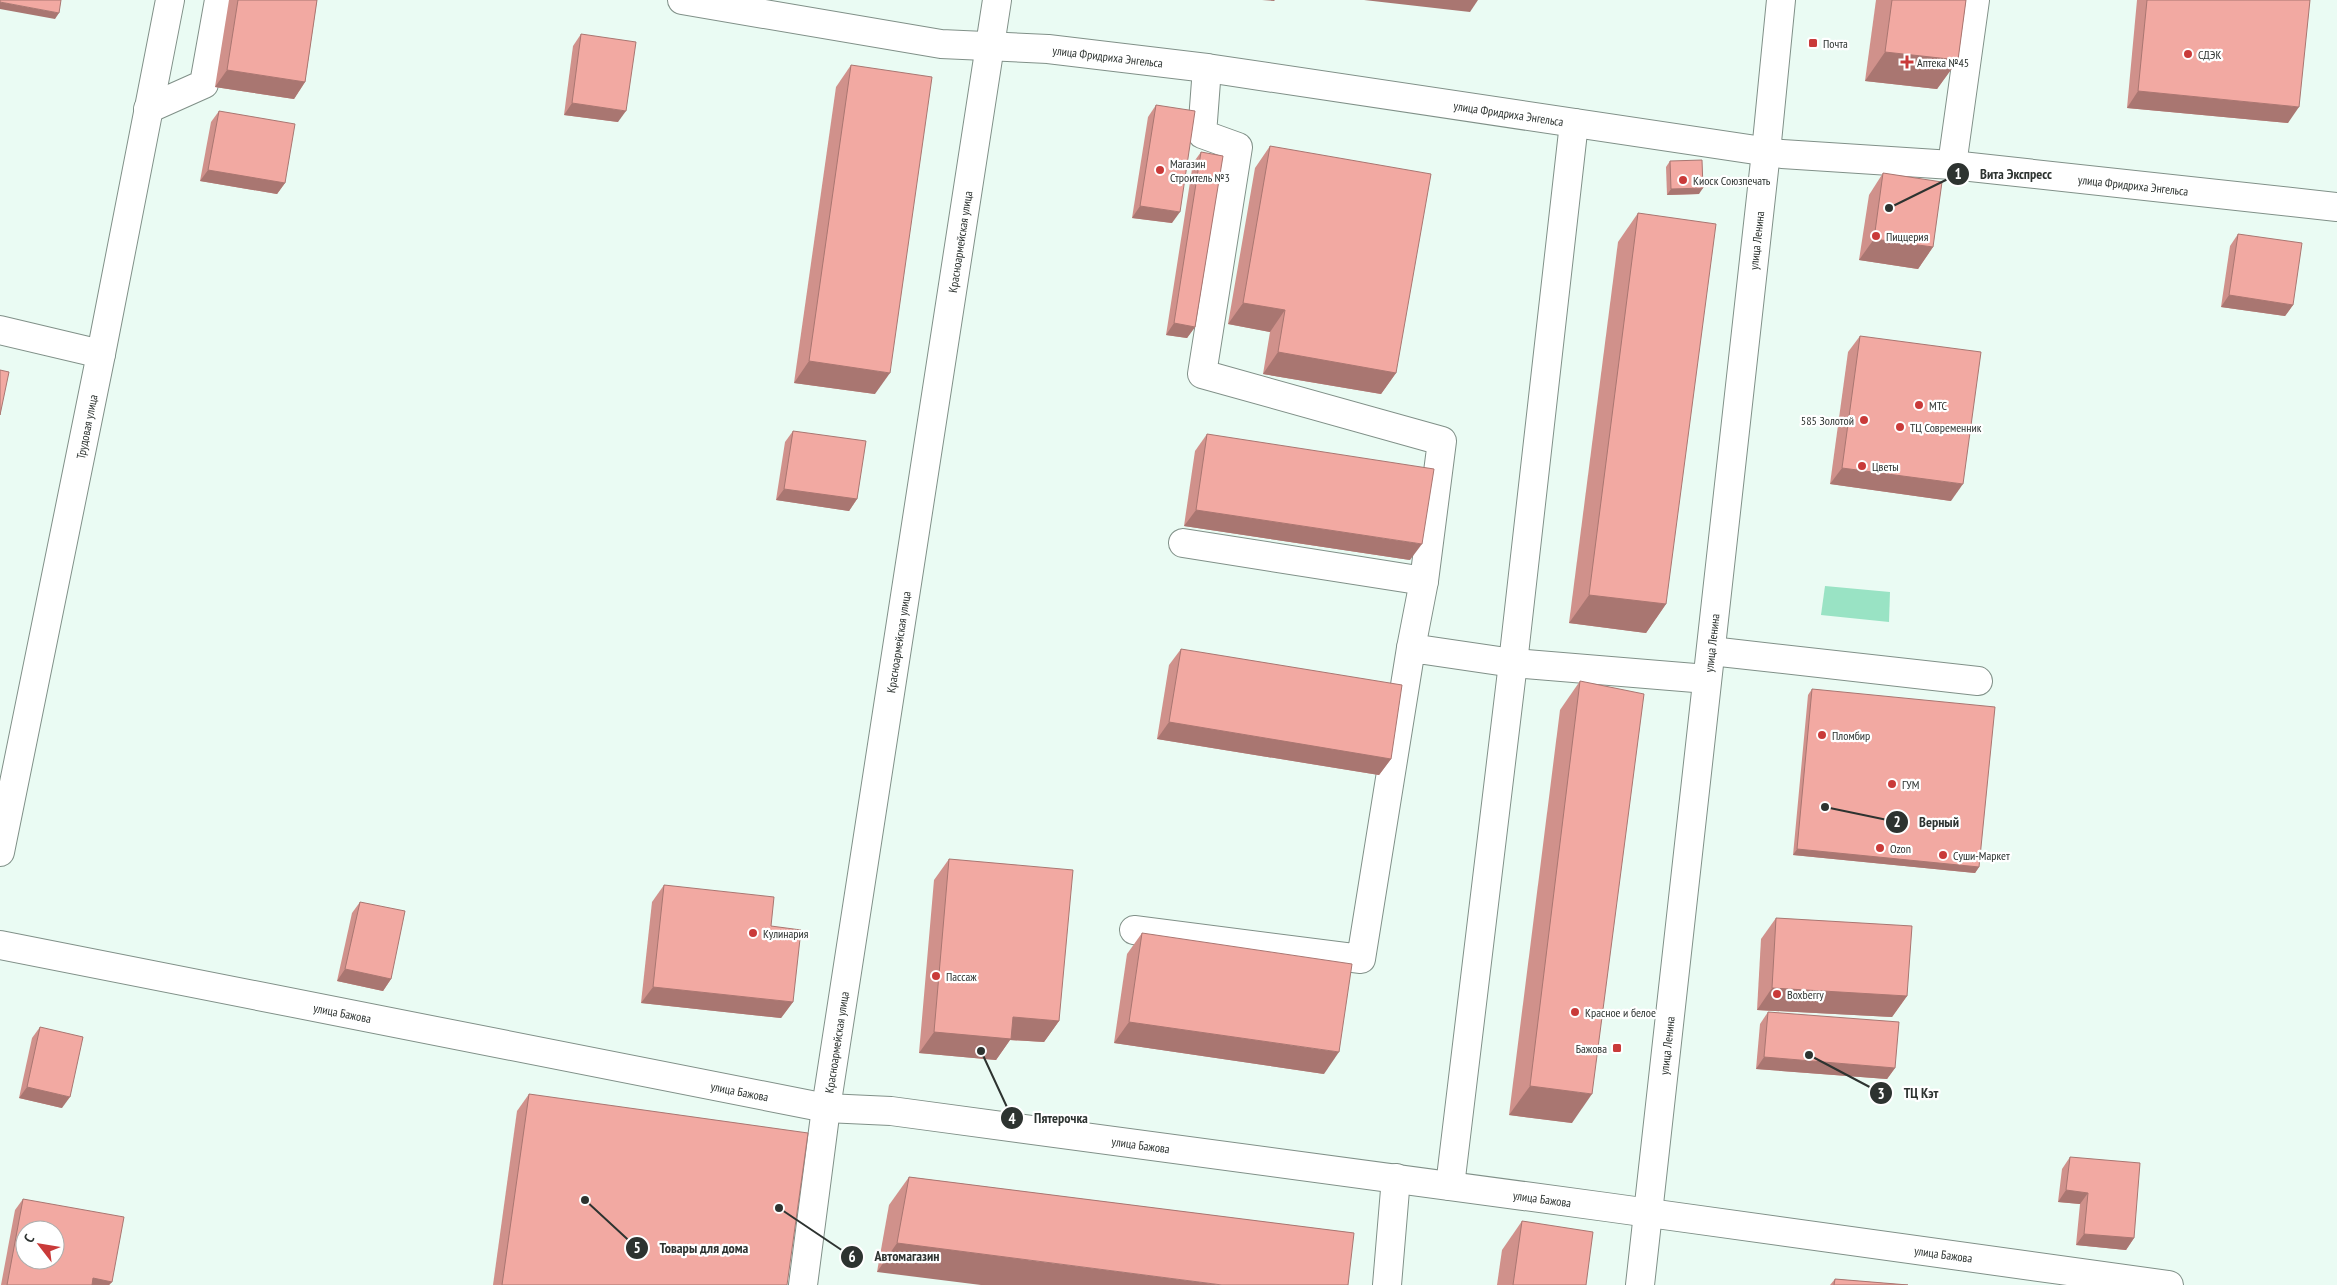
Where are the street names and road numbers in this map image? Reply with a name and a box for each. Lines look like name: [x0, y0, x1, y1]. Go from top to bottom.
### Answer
street label: улица Фридриха Энгельса: [1052, 42, 1164, 70]
street label: улица Фридриха Энгельса: [1453, 98, 1565, 129]
street label: улица Фридриха Энгельса: [2077, 171, 2189, 198]
street label: Красноармейская улица: [944, 190, 975, 294]
street label: улица Ленина: [1745, 210, 1767, 270]
street label: Трудовая улица: [72, 393, 100, 460]
street label: Красноармейская улица: [883, 590, 913, 694]
street label: улица Ленина: [1701, 613, 1722, 673]
street label: Красноармейская улица: [821, 990, 851, 1094]
street label: улица Бажова: [312, 1000, 373, 1026]
street label: улица Ленина: [1656, 1015, 1677, 1075]
street label: улица Бажова: [710, 1078, 770, 1104]
street label: улица Бажова: [1111, 1133, 1171, 1156]
street label: улица Бажова: [1512, 1187, 1572, 1210]
street label: улица Бажова: [1913, 1242, 1974, 1265]

